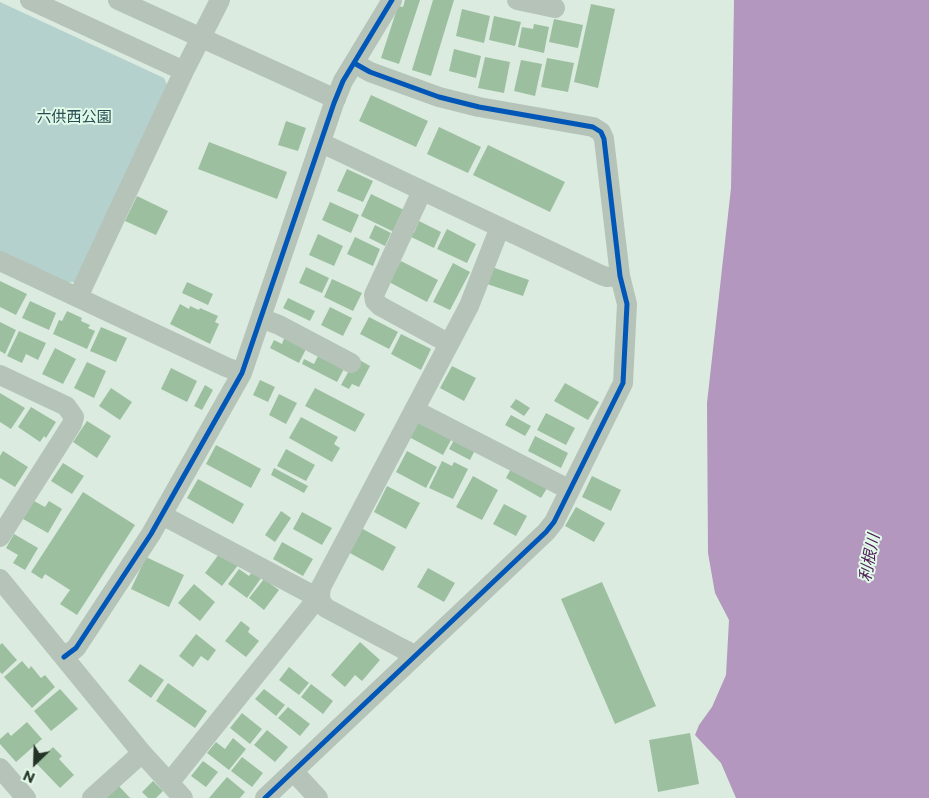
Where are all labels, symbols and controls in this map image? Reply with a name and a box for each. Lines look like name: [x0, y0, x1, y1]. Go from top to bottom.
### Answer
park label: 六供西公園: [37, 109, 111, 127]
water label: 利根川: [856, 533, 884, 583]
north arrow: [10, 738, 60, 788]
text: N: [20, 766, 38, 787]

